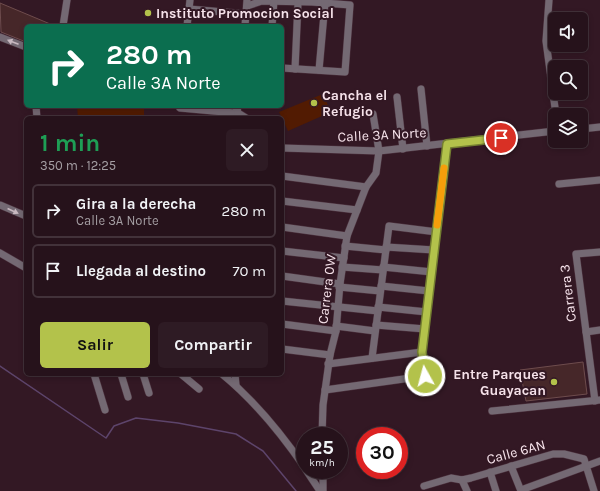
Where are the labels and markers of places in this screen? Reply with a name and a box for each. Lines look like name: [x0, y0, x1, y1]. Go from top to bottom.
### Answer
place label: Instituto Promocion Social: [156, 5, 334, 22]
marker: Instituto Promocion Social: [143, 8, 153, 18]
place label: Cancha el Refugio: [322, 87, 387, 120]
marker: Cancha el Refugio: [309, 98, 319, 108]
pin: [484, 121, 518, 155]
place label: Entre Parques Guayacan: [453, 366, 546, 399]
marker: Entre Parques Guayacan: [549, 377, 559, 387]

